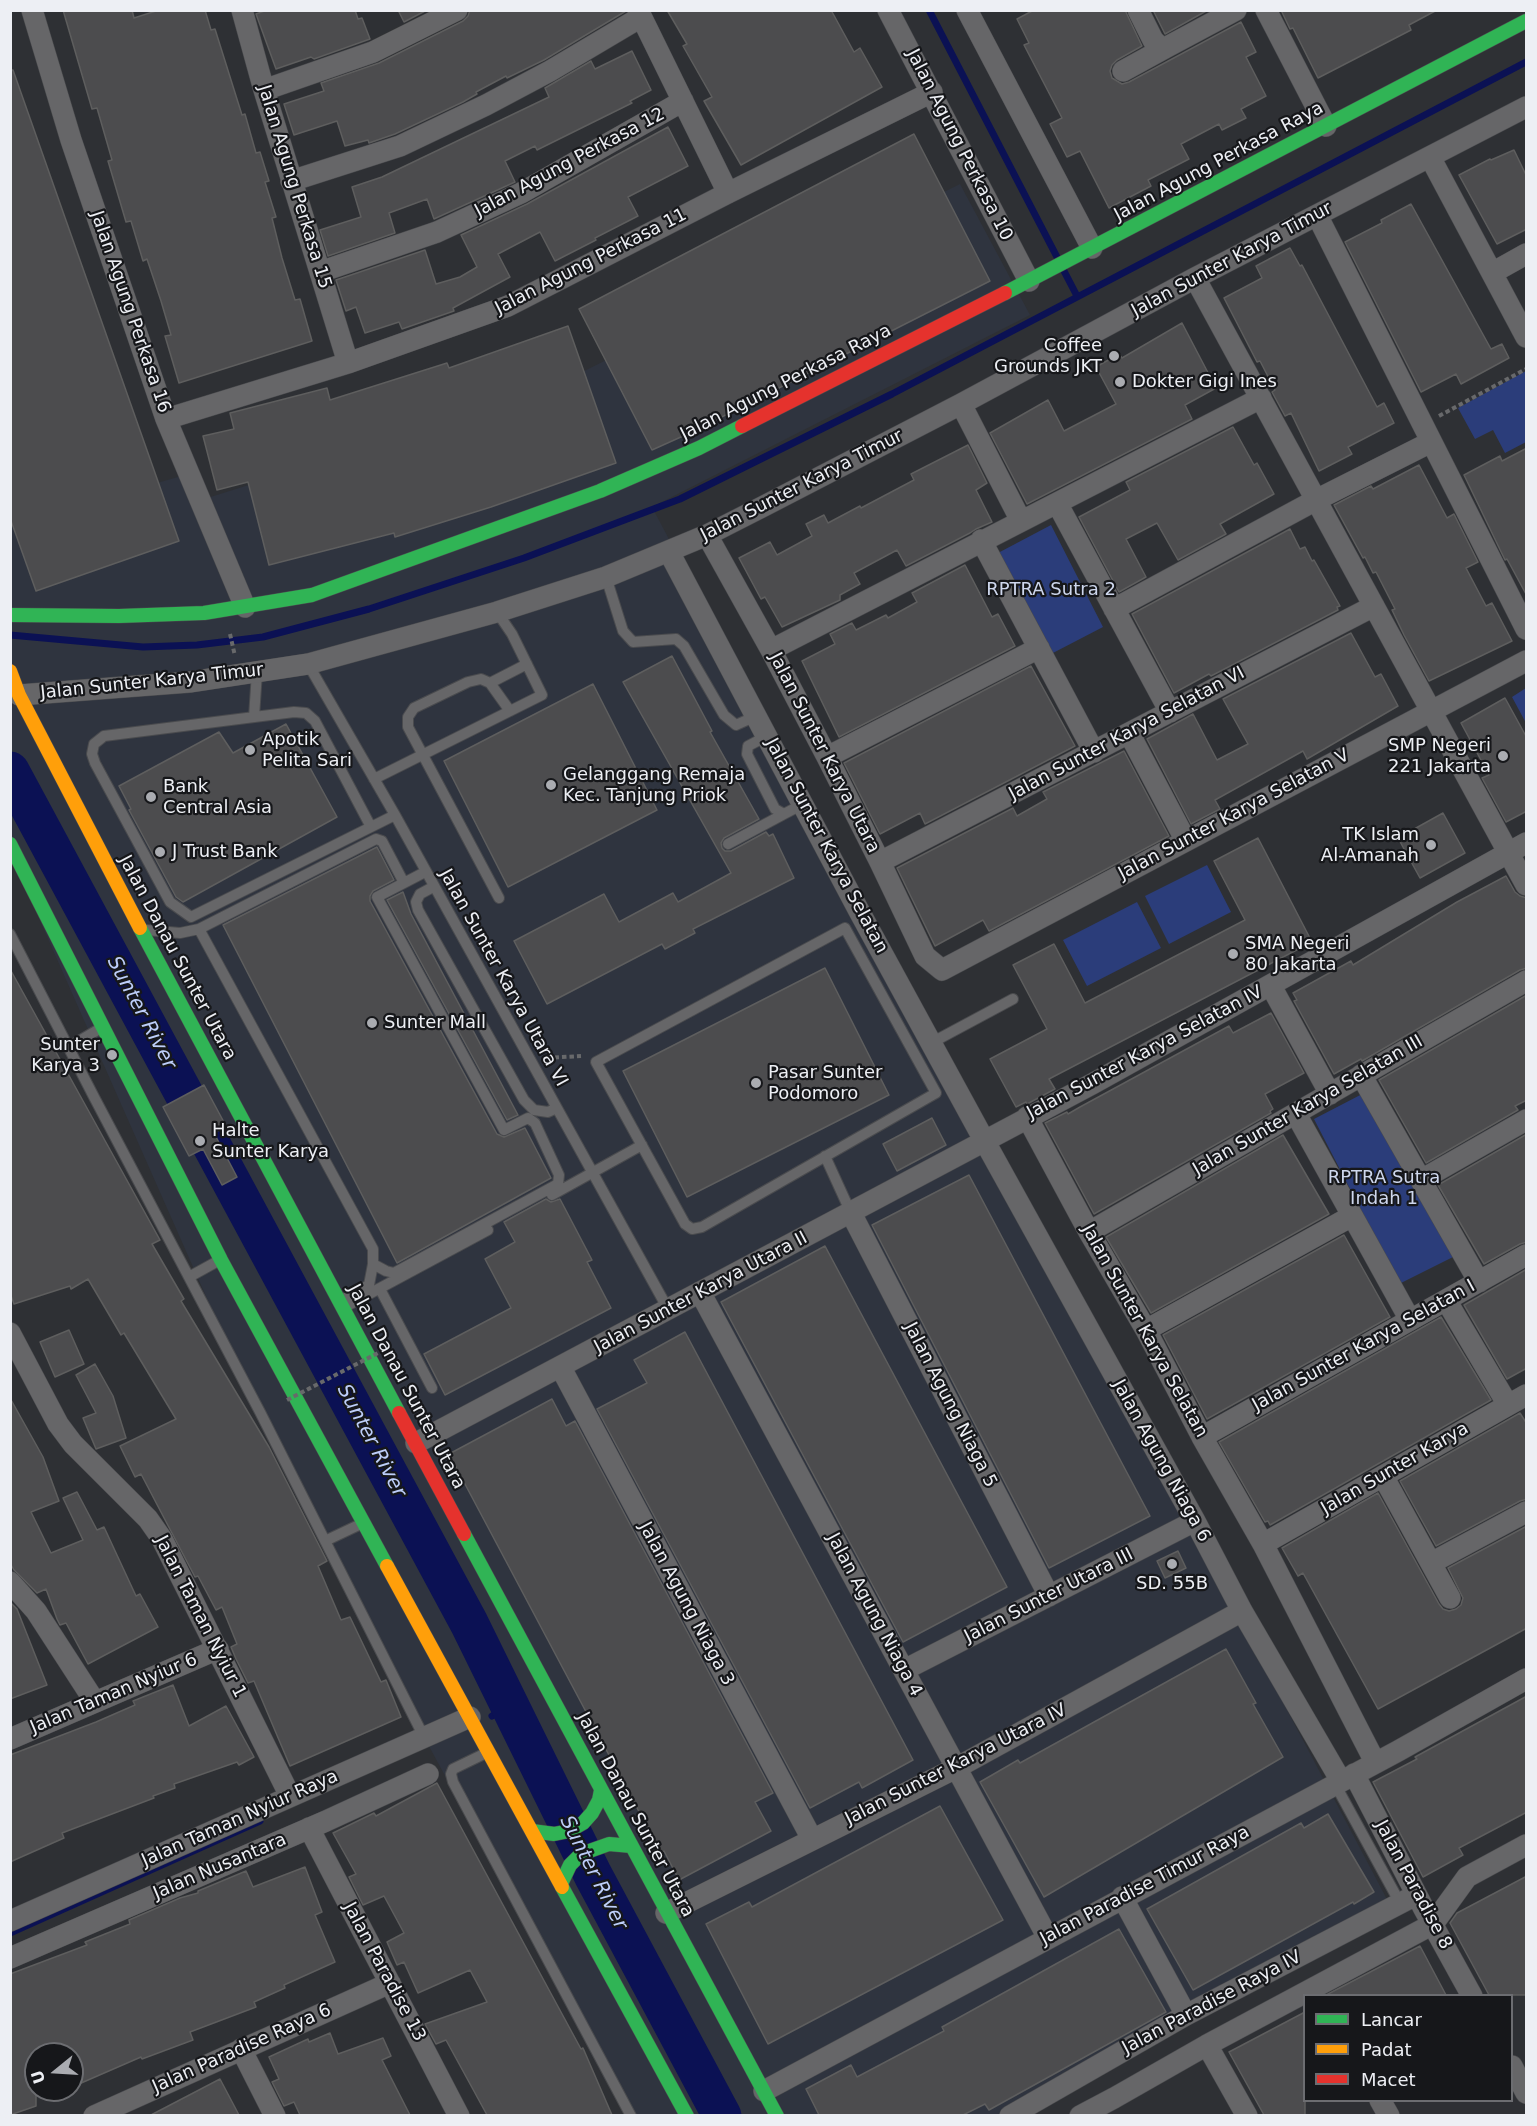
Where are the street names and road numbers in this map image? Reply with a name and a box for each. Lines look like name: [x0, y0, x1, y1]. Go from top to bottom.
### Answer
street label: Jalan Agung Perkasa 10: [901, 46, 1017, 244]
street label: Jalan Agung Perkasa 15: [253, 82, 335, 292]
street label: Jalan Agung Perkasa Raya: [1111, 98, 1327, 226]
street label: Jalan Agung Perkasa 12: [471, 104, 669, 222]
street label: Jalan Sunter Karya Timur: [1128, 198, 1336, 322]
street label: Jalan Agung Perkasa 11: [492, 204, 690, 320]
street label: Jalan Agung Perkasa 16: [85, 208, 175, 416]
street label: Jalan Agung Perkasa Raya: [677, 320, 895, 446]
street label: Jalan Sunter Karya Timur: [697, 426, 907, 546]
street label: Jalan Sunter Karya Utara: [764, 649, 884, 857]
street label: Jalan Sunter Karya Timur: [39, 660, 265, 704]
street label: Jalan Sunter Karya Selatan VI: [1006, 663, 1248, 805]
street label: Jalan Sunter Karya Selatan: [760, 735, 892, 957]
street label: Jalan Sunter Karya Selatan V: [1115, 745, 1353, 885]
street label: Jalan Danau Sunter Utara: [114, 852, 240, 1064]
street label: Jalan Sunter Karya Utara VI: [434, 865, 572, 1091]
street label: Jalan Sunter Karya Selatan IV: [1024, 982, 1266, 1124]
street label: Jalan Sunter Karya Selatan III: [1189, 1031, 1427, 1181]
street label: Jalan Sunter Karya Selatan: [1076, 1221, 1212, 1441]
street label: Jalan Sunter Karya Utara II: [591, 1228, 811, 1358]
street label: Jalan Sunter Karya Selatan I: [1249, 1276, 1479, 1416]
street label: Jalan Danau Sunter Utara: [343, 1281, 469, 1493]
street label: Jalan Agung Niaga 5: [899, 1319, 1001, 1491]
street label: Jalan Agung Niaga 6: [1107, 1376, 1215, 1546]
street label: Jalan Sunter Karya: [1317, 1418, 1473, 1520]
street label: Jalan Agung Niaga 3: [634, 1518, 738, 1690]
street label: Jalan Agung Niaga 4: [822, 1529, 926, 1701]
street label: Jalan Taman Nyiur 1: [150, 1532, 250, 1702]
street label: Jalan Sunter Utara III: [961, 1544, 1137, 1648]
street label: Jalan Taman Nyiur 6: [27, 1649, 201, 1739]
street label: Jalan Sunter Karya Utara IV: [842, 1700, 1070, 1830]
street label: Jalan Danau Sunter Utara: [572, 1709, 698, 1921]
street label: Jalan Taman Nyiur Raya: [138, 1766, 342, 1872]
street label: Jalan Paradise 8: [1370, 1817, 1456, 1953]
street label: Jalan Paradise Timur Raya: [1037, 1822, 1253, 1950]
street label: Jalan Nusantara: [150, 1829, 290, 1905]
street label: Jalan Paradise 13: [338, 1899, 430, 2045]
street label: Jalan Paradise Raya IV: [1119, 1947, 1305, 2059]
street label: Jalan Paradise Raya 6: [149, 2000, 335, 2098]

